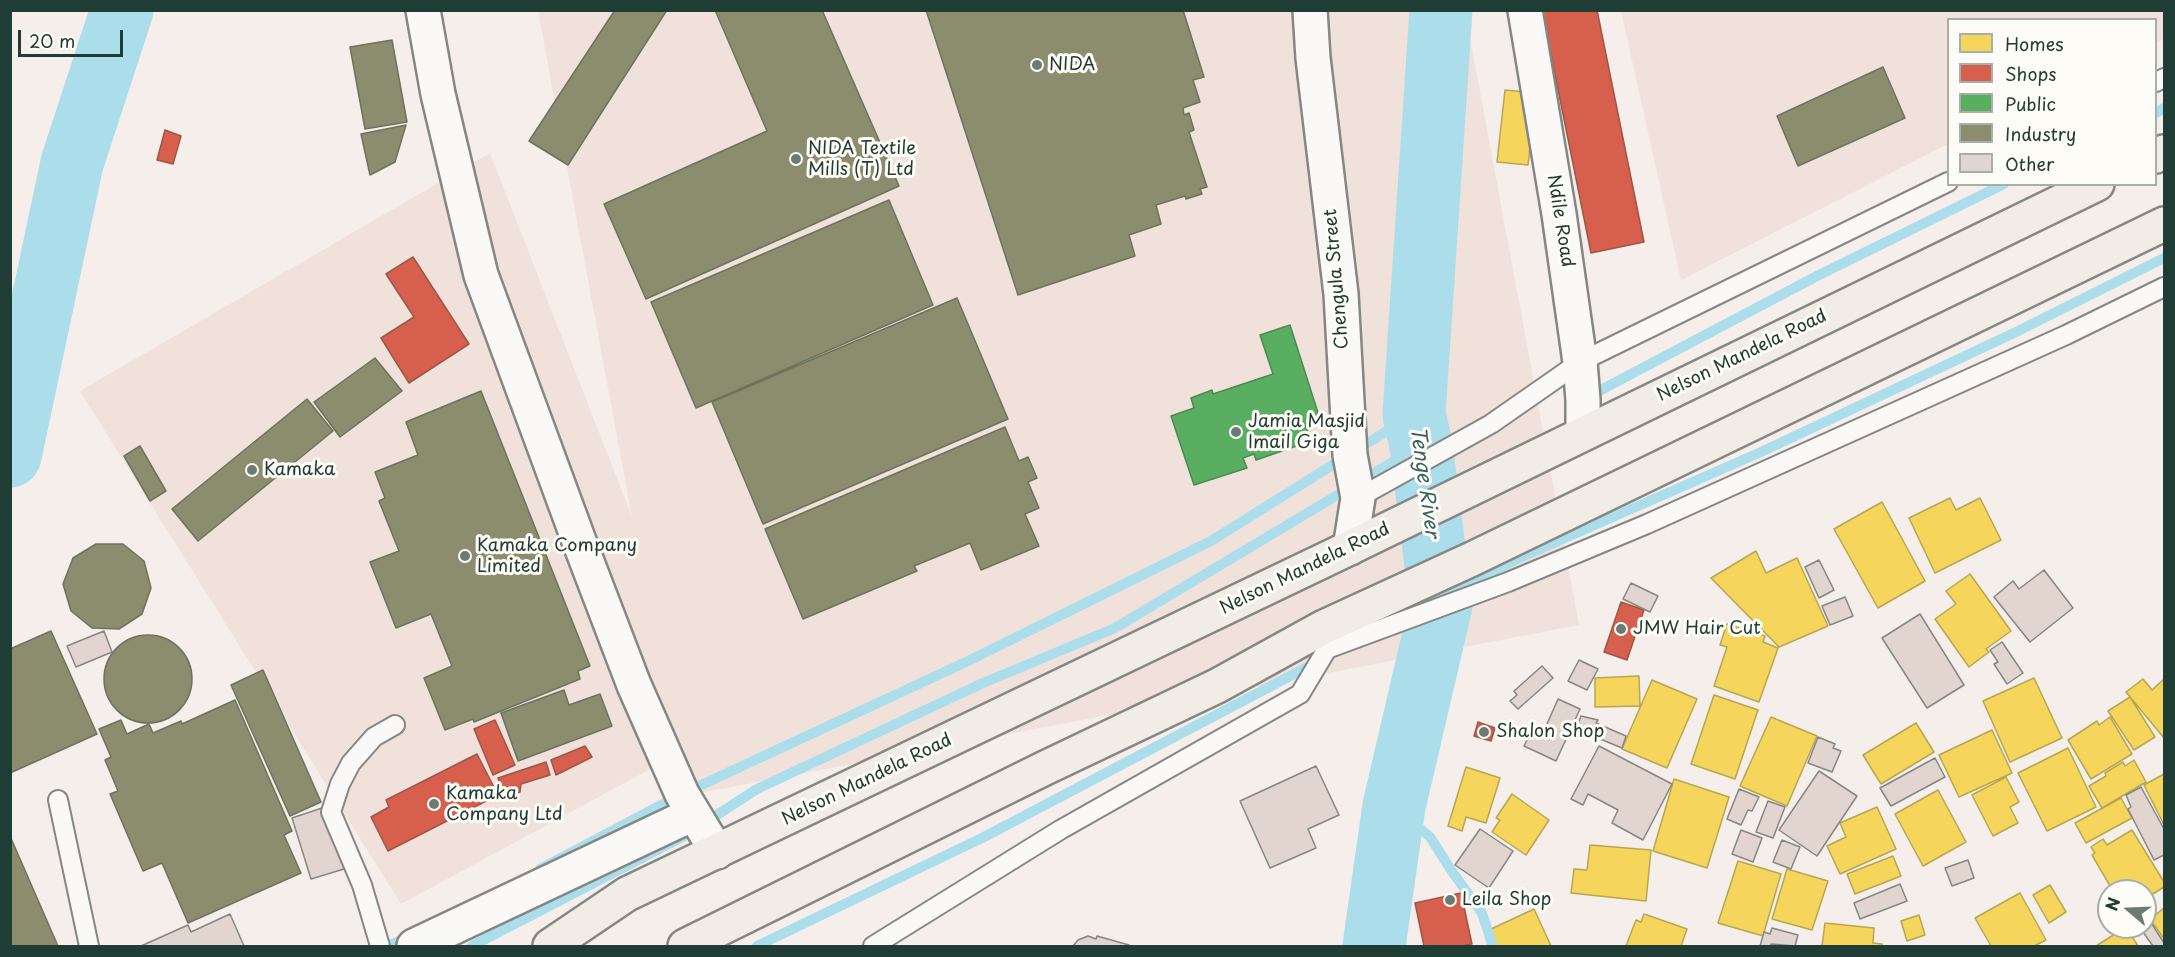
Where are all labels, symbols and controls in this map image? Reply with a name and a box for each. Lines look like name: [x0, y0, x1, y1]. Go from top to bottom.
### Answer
scale bar: [21, 18, 126, 56]
legend: [1947, 18, 2157, 186]
text: 20 m: [29, 27, 75, 54]
text: Homes: [2005, 30, 2063, 57]
place label: NIDA: [1049, 54, 1095, 76]
marker: NIDA: [1030, 58, 1044, 72]
text: Shops: [2005, 60, 2056, 87]
text: Public: [2005, 90, 2056, 117]
text: Industry: [2005, 120, 2076, 147]
place label: NIDA Textile Mills (T) Ltd: [808, 138, 916, 180]
text: Other: [2005, 150, 2054, 177]
marker: NIDA Textile Mills (T) Ltd: [789, 152, 803, 166]
street label: Ndile Road: [1542, 173, 1578, 269]
street label: Chengula Street: [1320, 208, 1354, 350]
street label: Nelson Mandela Road: [1653, 305, 1831, 407]
place label: Jamia Masjid Imail Giga: [1248, 411, 1365, 454]
marker: Jamia Masjid Imail Giga: [1229, 425, 1243, 439]
water label: Tenge River: [1404, 425, 1444, 539]
place label: Kamaka: [264, 459, 335, 481]
marker: Kamaka: [245, 463, 259, 477]
street label: Nelson Mandela Road: [1216, 518, 1394, 620]
place label: Kamaka Company Limited: [477, 535, 637, 578]
marker: Kamaka Company Limited: [458, 549, 472, 563]
place label: JMW Hair Cut: [1633, 618, 1760, 640]
marker: JMW Hair Cut: [1614, 622, 1628, 636]
place label: Shalon Shop: [1496, 721, 1604, 743]
marker: Shalon Shop: [1477, 725, 1491, 739]
street label: Nelson Mandela Road: [778, 729, 956, 831]
place label: Kamaka Company Ltd: [446, 783, 563, 826]
marker: Kamaka Company Ltd: [427, 797, 441, 811]
north arrow: [2097, 879, 2157, 939]
place label: Leila Shop: [1462, 889, 1551, 911]
marker: Leila Shop: [1443, 893, 1457, 907]
text: N: [2098, 894, 2125, 914]

